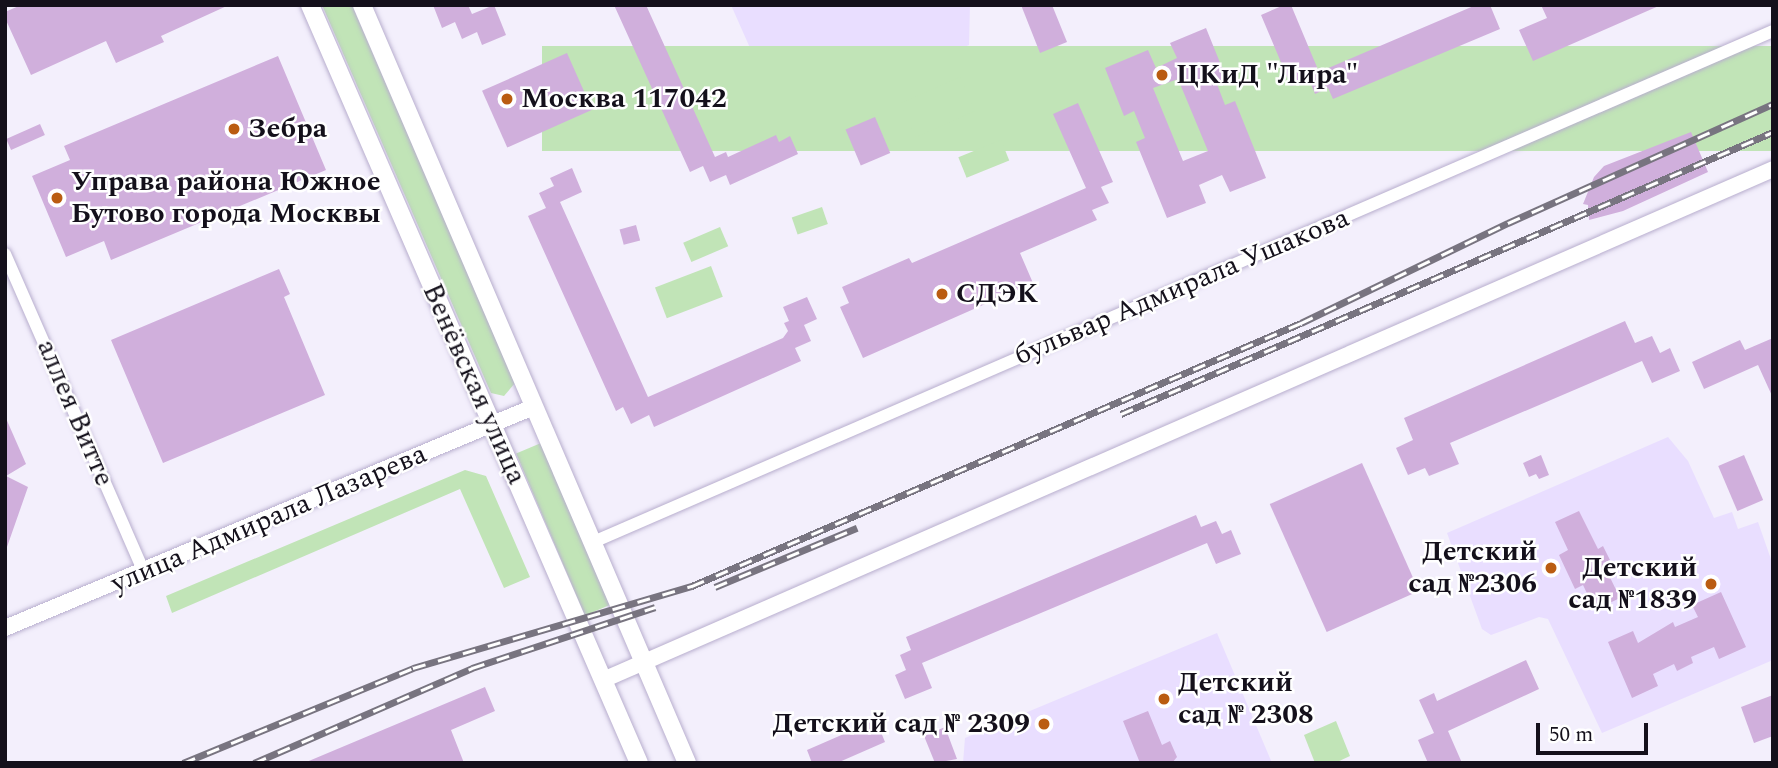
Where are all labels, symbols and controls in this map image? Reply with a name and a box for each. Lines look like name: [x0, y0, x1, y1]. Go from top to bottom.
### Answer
place label: ЦКиД "Лира": [1176, 58, 1358, 92]
marker: ЦКиД "Лира": [1154, 67, 1170, 83]
place label: Москва 117042: [521, 82, 727, 116]
marker: Москва 117042: [499, 91, 515, 107]
place label: Зебра: [248, 112, 327, 146]
marker: Зебра: [226, 121, 242, 137]
place label: Управа района Южное Бутово города Москвы: [71, 165, 381, 231]
marker: Управа района Южное Бутово города Москвы: [49, 190, 65, 206]
street label: бульвар Адмирала Ушакова: [1010, 201, 1354, 373]
place label: СДЭК: [956, 277, 1038, 311]
street label: Венёвская улица: [415, 278, 533, 490]
marker: СДЭК: [934, 286, 950, 302]
street label: аллея Витте: [29, 335, 121, 491]
street label: улица Адмирала Лазарева: [106, 437, 432, 601]
place label: Детский сад №2306: [1408, 535, 1537, 601]
place label: Детский сад №1839: [1568, 551, 1697, 617]
marker: Детский сад №2306: [1543, 560, 1559, 576]
marker: Детский сад №1839: [1703, 576, 1719, 592]
place label: Детский сад № 2308: [1178, 666, 1314, 732]
marker: Детский сад № 2308: [1156, 691, 1172, 707]
place label: Детский сад № 2309: [773, 707, 1030, 741]
scale bar: [1540, 708, 1652, 752]
marker: Детский сад № 2309: [1036, 716, 1052, 732]
text: 50 m: [1549, 719, 1593, 751]

